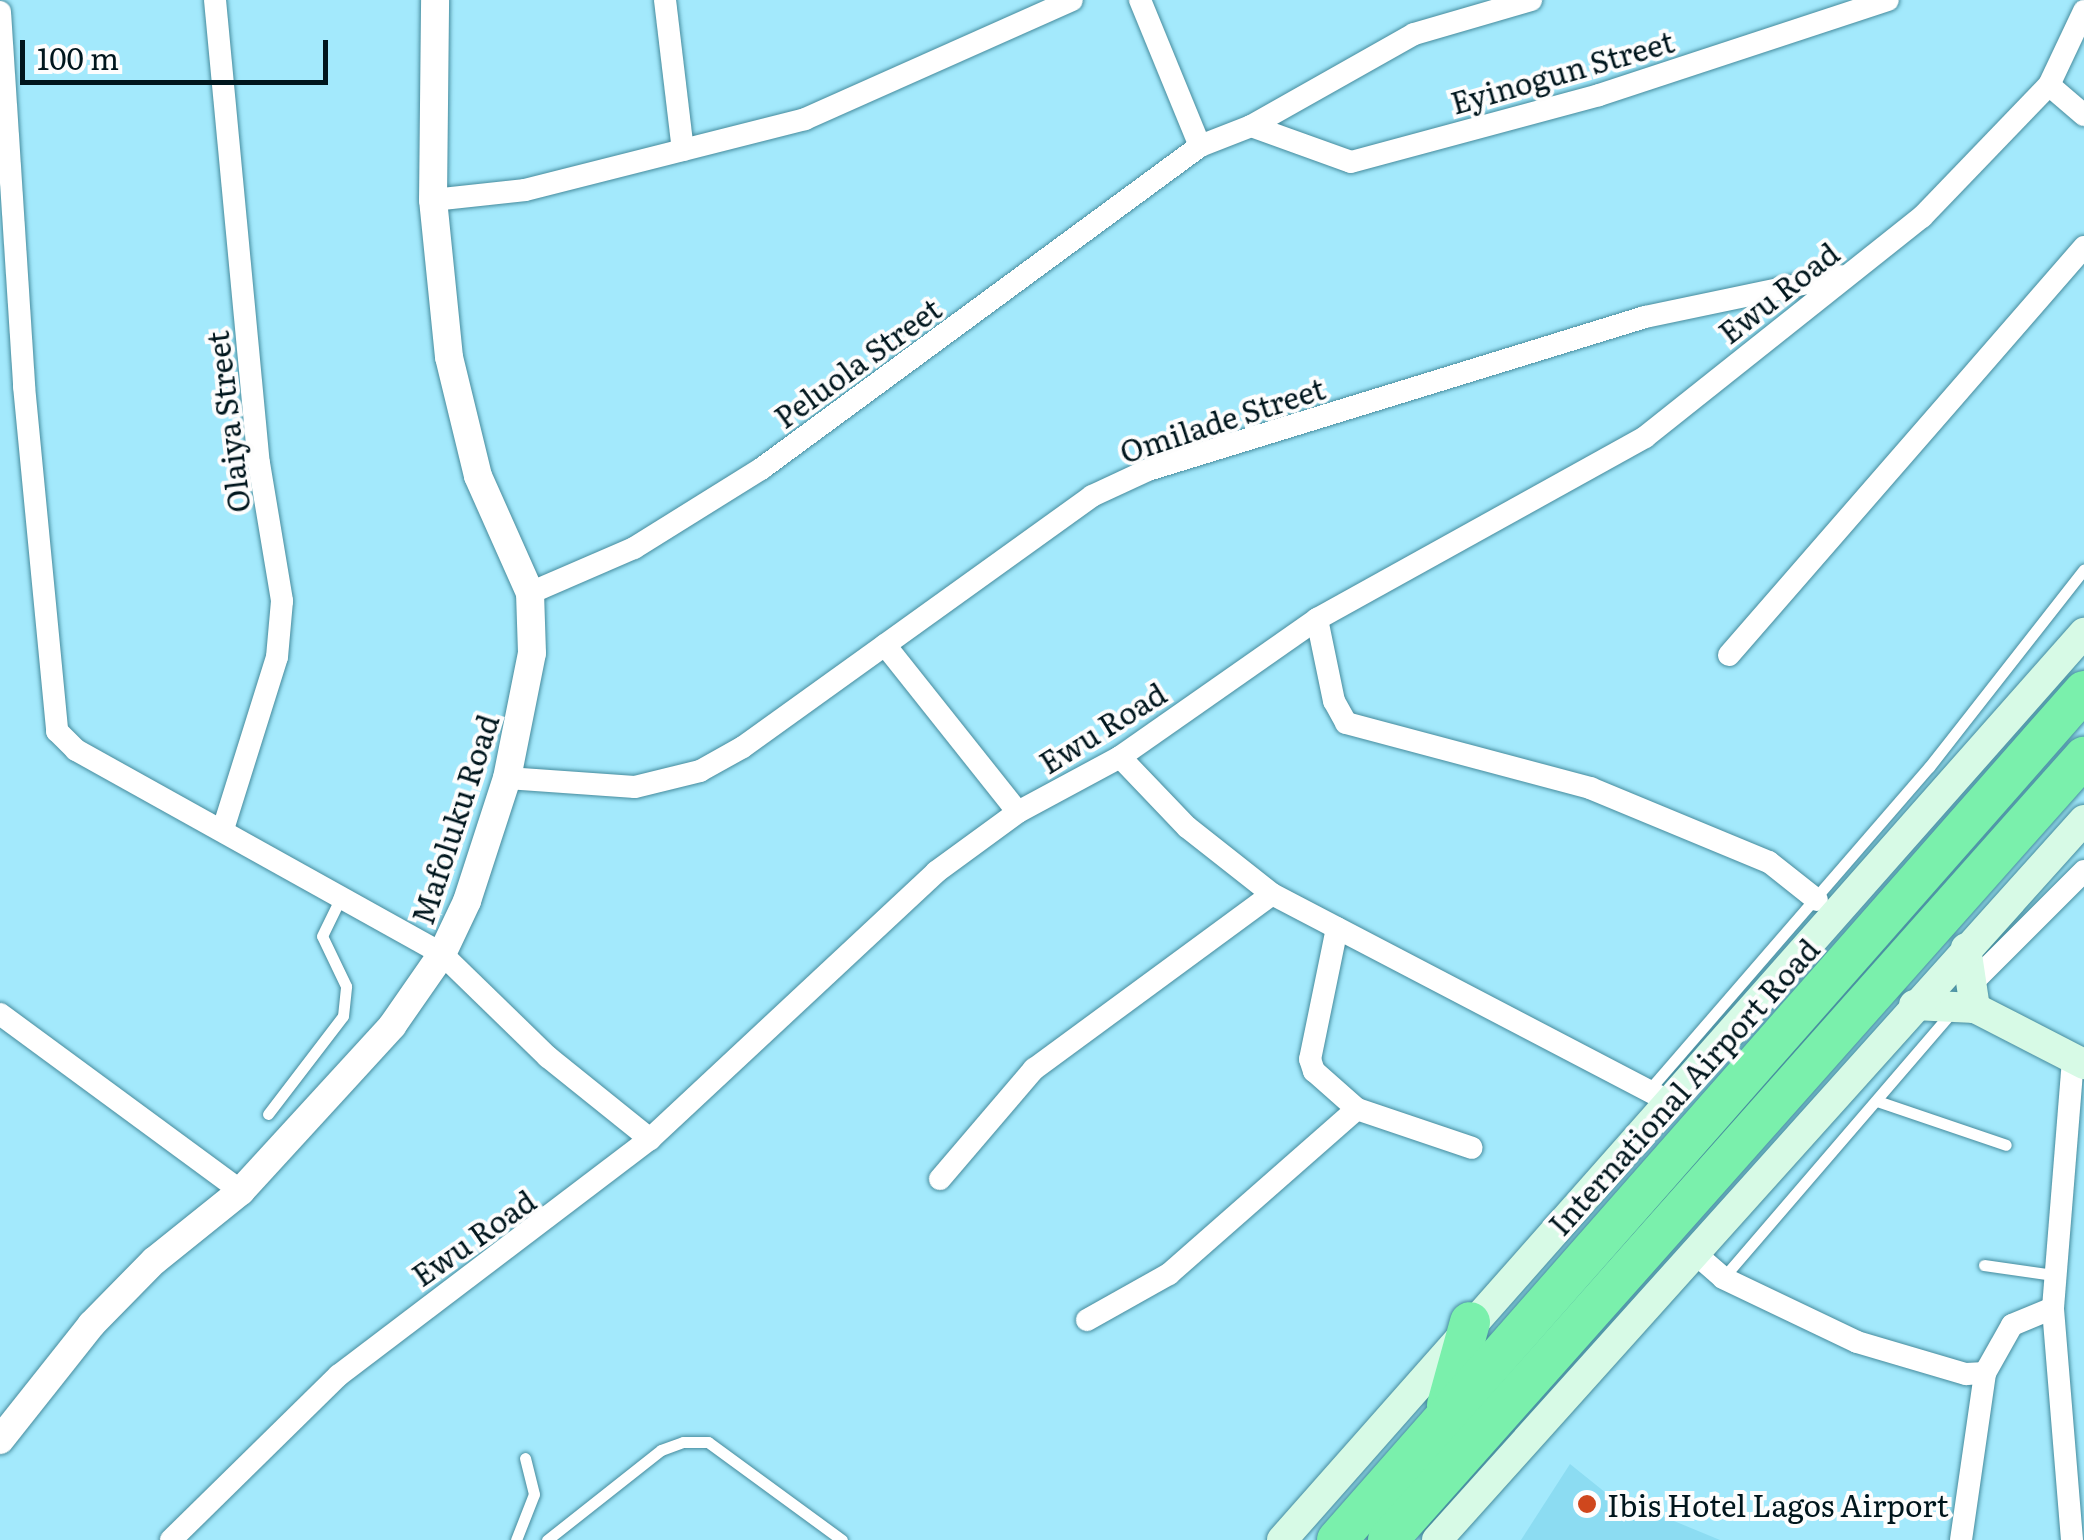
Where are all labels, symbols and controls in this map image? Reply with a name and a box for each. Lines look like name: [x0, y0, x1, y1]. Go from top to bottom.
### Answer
scale bar: [25, 20, 332, 82]
street label: Eyinogun Street: [1446, 22, 1678, 120]
text: 100 m: [37, 35, 119, 79]
street label: Ewu Road: [1711, 234, 1845, 350]
street label: Peluola Street: [767, 290, 947, 434]
street label: Olaiya Street: [198, 329, 256, 515]
street label: Omilade Street: [1115, 369, 1329, 469]
street label: Ewu Road: [1032, 674, 1172, 780]
street label: Mafoluku Road: [403, 710, 505, 928]
street label: International Airport Road: [1540, 930, 1826, 1242]
street label: Ewu Road: [404, 1181, 542, 1293]
place label: Ibis Hotel Lagos Airport: [1607, 1486, 1949, 1522]
marker: Ibis Hotel Lagos Airport: [1576, 1493, 1598, 1515]

